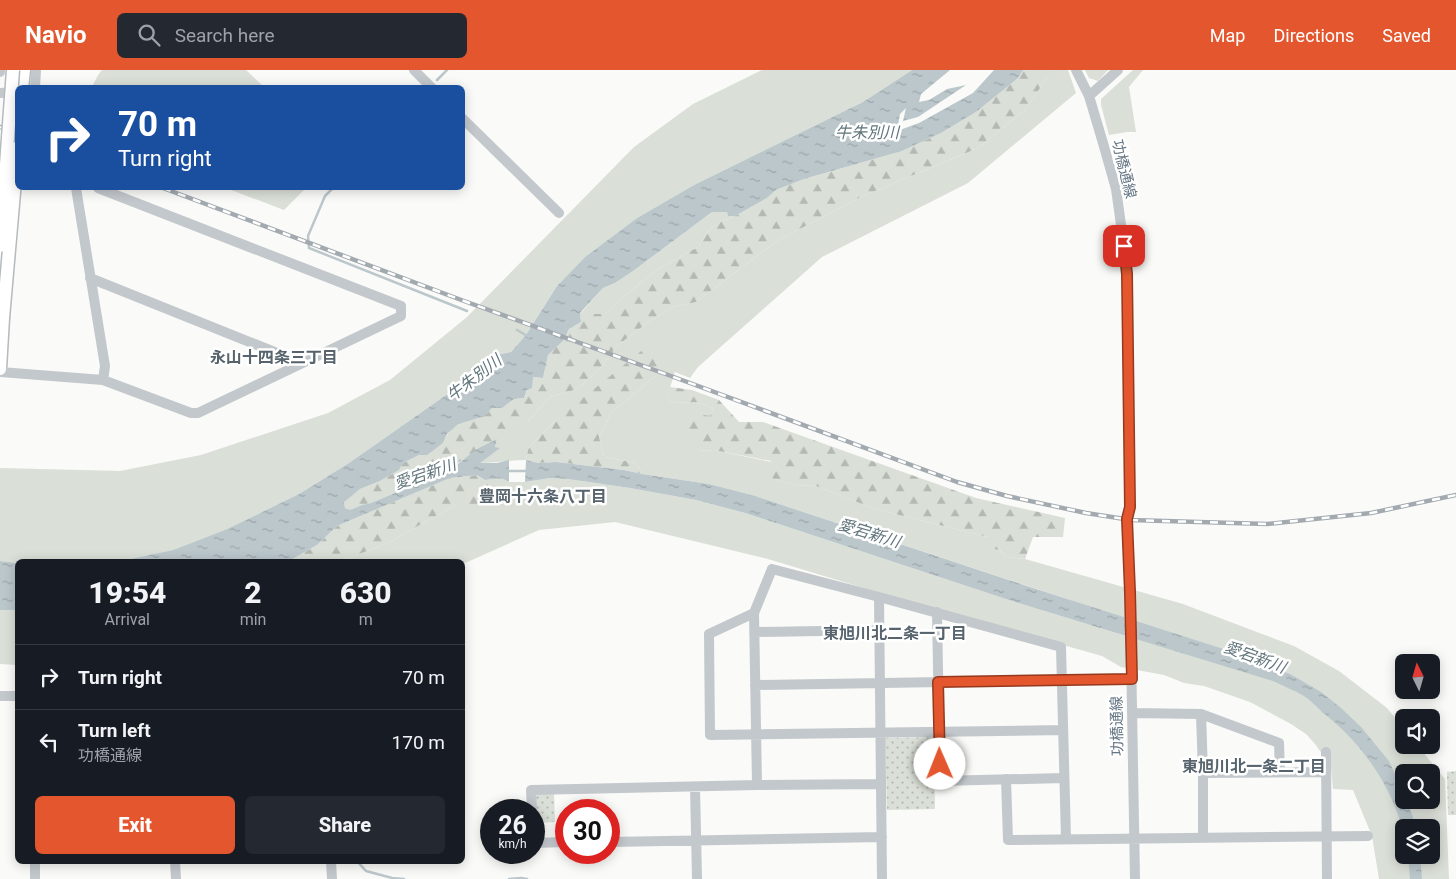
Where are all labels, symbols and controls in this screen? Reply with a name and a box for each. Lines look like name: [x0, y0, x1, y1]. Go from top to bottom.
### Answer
search box: [117, 13, 467, 58]
text: Navio: [25, 21, 87, 49]
icon: search: [135, 21, 163, 49]
text: Search here: [175, 24, 275, 47]
text: Map: [1210, 25, 1245, 46]
text: Directions: [1273, 25, 1354, 46]
text: Saved: [1382, 25, 1431, 46]
text: 70 m: [118, 104, 197, 145]
icon: right: [35, 105, 100, 170]
water label: 牛朱別川: [835, 123, 901, 142]
street label: 功橋通線: [1108, 138, 1140, 200]
text: Turn right: [118, 146, 212, 171]
pin: [1103, 225, 1145, 267]
icon: arrive: [1110, 232, 1138, 260]
district label: 永山十四条三丁目: [210, 348, 338, 367]
water label: 牛朱別川: [443, 350, 507, 405]
water label: 愛宕新川: [392, 454, 460, 493]
district label: 豊岡十六条八丁目: [479, 487, 607, 506]
water label: 愛宕新川: [836, 515, 904, 552]
text: 19:54: [88, 575, 166, 610]
text: 2: [244, 575, 262, 610]
text: 630: [340, 575, 392, 610]
text: Arrival: [105, 610, 150, 629]
text: min: [240, 610, 266, 629]
text: m: [359, 610, 373, 629]
district label: 東旭川北二条一丁目: [823, 624, 967, 643]
water label: 愛宕新川: [1222, 637, 1290, 678]
north arrow: [1395, 654, 1440, 699]
map controls: [1395, 654, 1440, 864]
icon: right: [35, 663, 63, 691]
text: Turn right: [78, 666, 162, 689]
text: 70 m: [402, 666, 445, 689]
street label: 功橋通線: [1107, 696, 1127, 756]
button: sound: [1395, 709, 1440, 754]
text: Turn left: [78, 719, 151, 742]
icon: left: [35, 728, 63, 756]
text: 170 m: [392, 731, 445, 754]
position arrow: [913, 737, 965, 789]
text: 功橋通線: [78, 746, 142, 765]
district label: 東旭川北一条二丁目: [1182, 757, 1326, 776]
button: search: [1395, 764, 1440, 809]
button: Exit: [35, 796, 235, 854]
button: Share: [245, 796, 445, 854]
speed limit sign: 30: [555, 799, 620, 864]
text: 26: [498, 811, 527, 840]
button: layers: [1395, 819, 1440, 864]
text: km/h: [498, 837, 527, 851]

